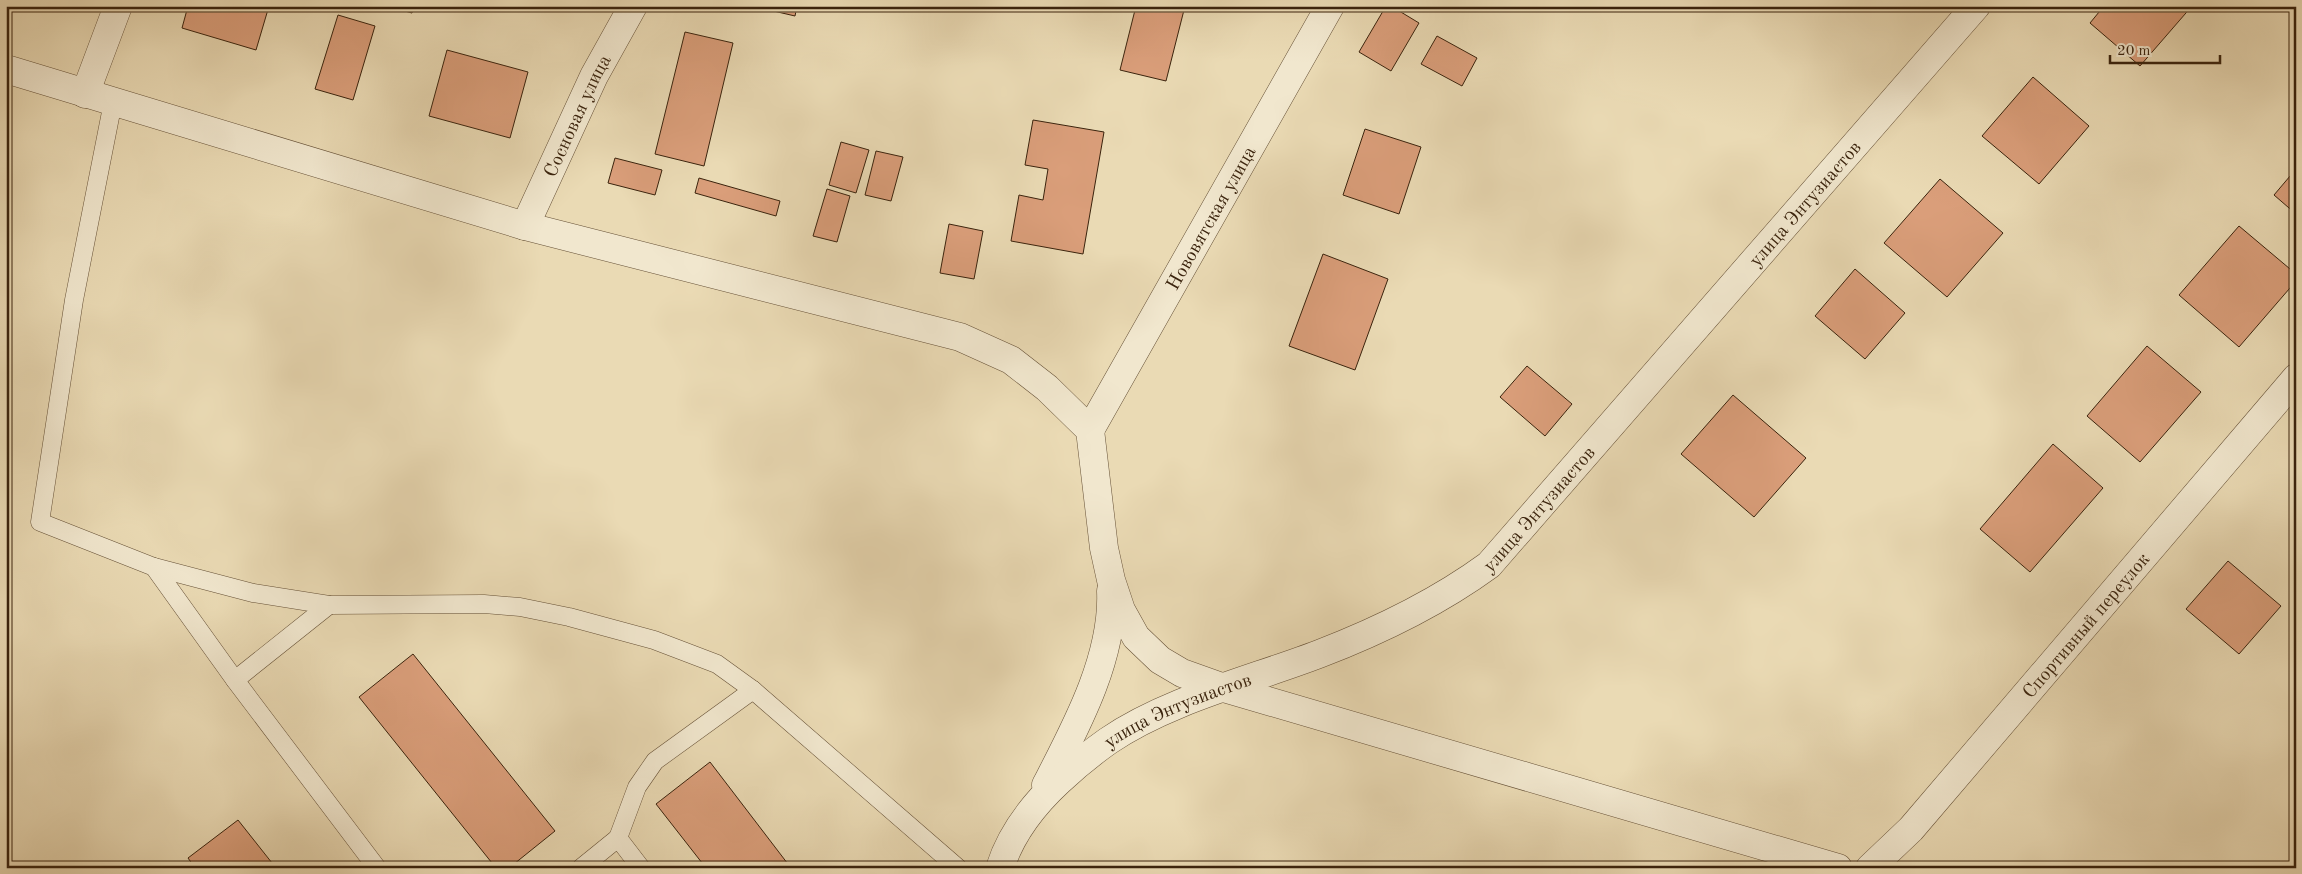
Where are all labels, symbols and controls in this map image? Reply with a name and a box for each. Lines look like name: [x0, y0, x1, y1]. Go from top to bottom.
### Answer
scale bar: [2110, 32, 2220, 64]
text: 20 m: [2117, 44, 2151, 59]
street label: Сосновая улица: [542, 52, 616, 180]
street label: улица Энтузиастов: [1747, 138, 1866, 271]
street label: Нововятская улица: [1164, 143, 1261, 294]
street label: улица Энтузиастов: [1481, 444, 1600, 577]
street label: Спортивный переулок: [2020, 550, 2155, 703]
street label: улица Энтузиастов: [1101, 671, 1254, 753]

